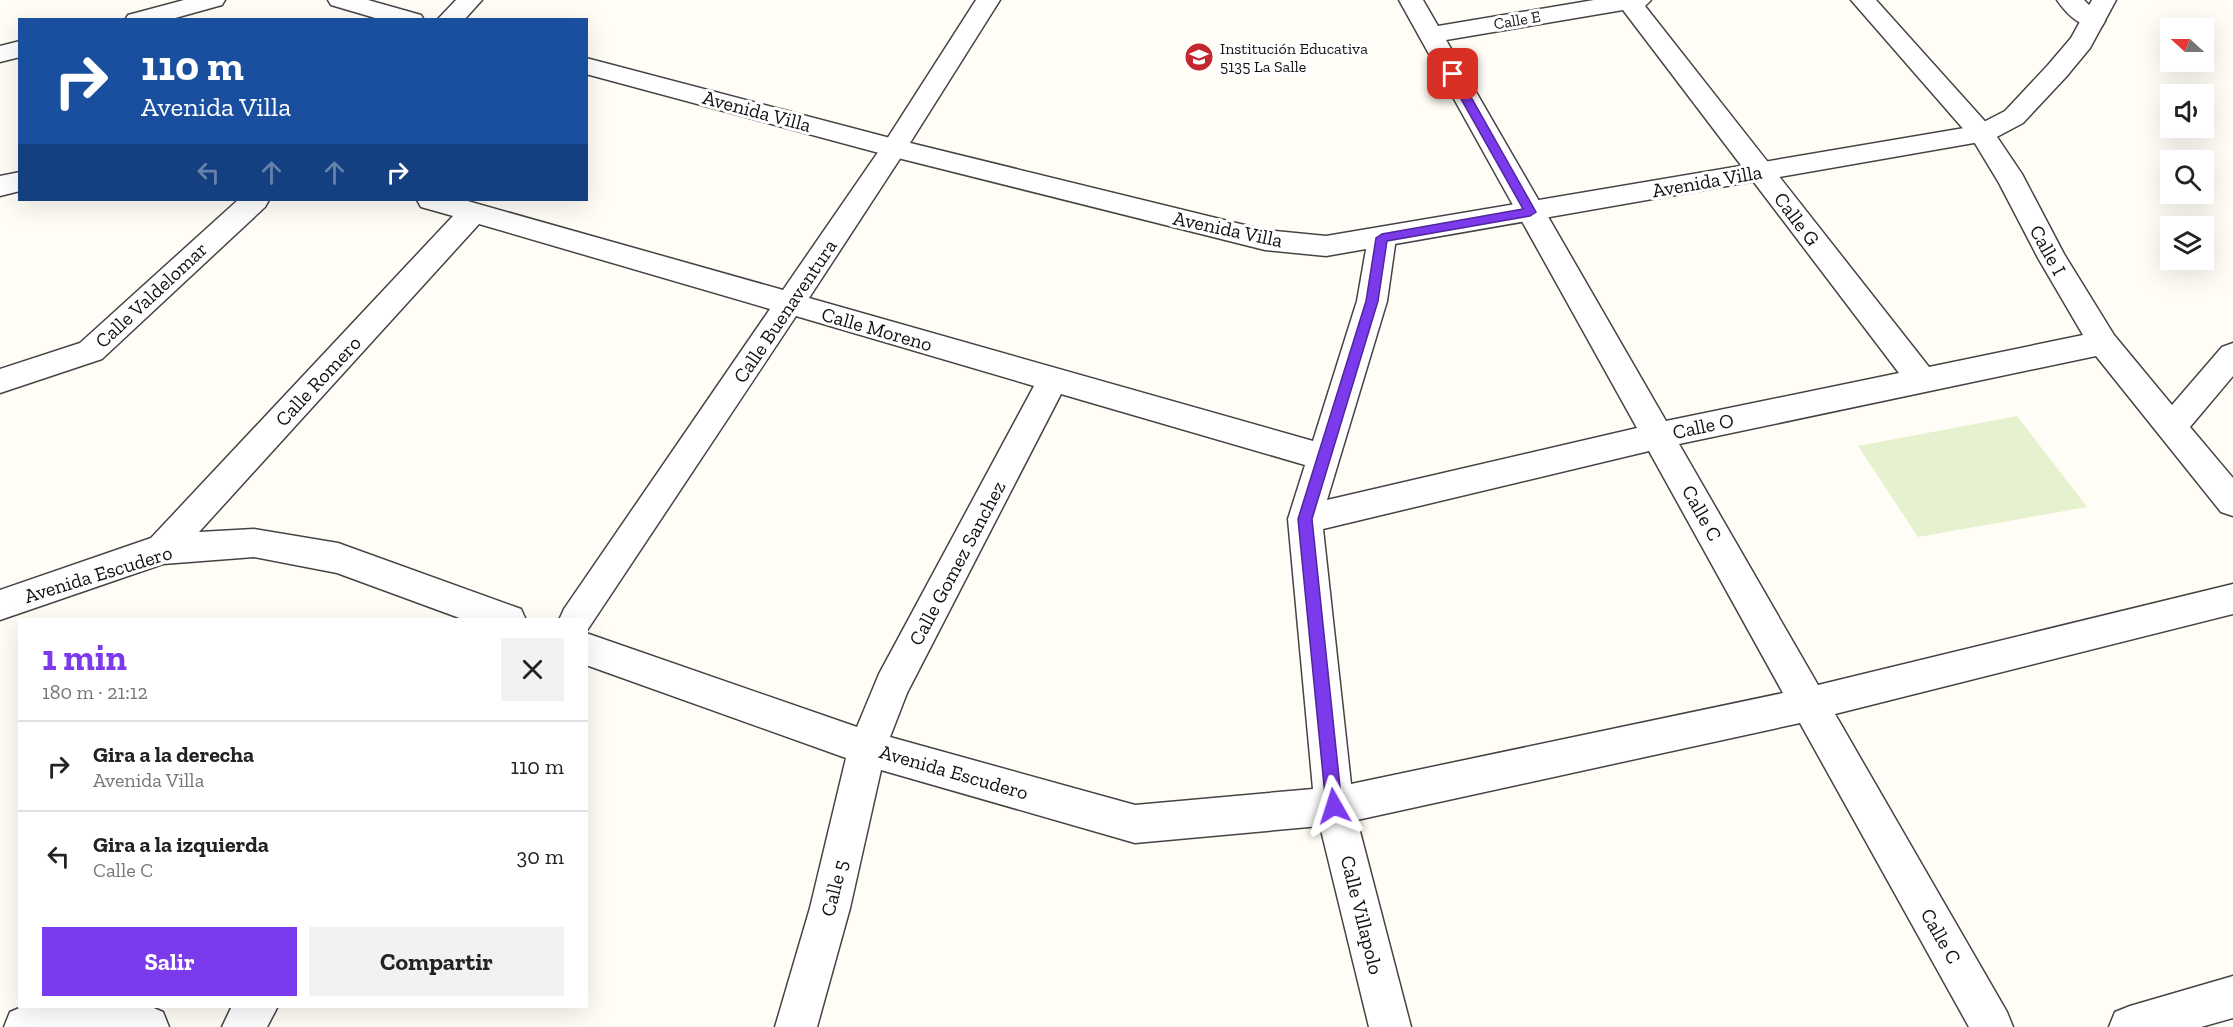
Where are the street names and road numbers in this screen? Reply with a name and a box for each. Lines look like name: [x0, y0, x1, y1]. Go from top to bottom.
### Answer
street label: Calle E: [1492, 7, 1542, 33]
street label: Avenida Villa: [700, 85, 814, 137]
street label: Avenida Villa: [1650, 159, 1764, 202]
street label: Calle G: [1769, 187, 1825, 251]
street label: Avenida Villa: [1171, 206, 1285, 252]
street label: Calle I: [2025, 221, 2071, 279]
street label: Calle Buenaventura: [728, 234, 842, 387]
street label: Calle Valdelomar: [90, 237, 212, 353]
street label: Calle Moreno: [819, 302, 935, 356]
street label: Calle Romero: [270, 331, 366, 431]
street label: Calle O: [1670, 408, 1736, 444]
street label: Calle Gomez Sanchez: [904, 477, 1010, 649]
street label: Calle C: [1677, 481, 1727, 545]
street label: Avenida Escudero: [21, 540, 175, 608]
street label: Avenida Escudero: [877, 739, 1031, 805]
street label: Calle Villapolo: [1336, 853, 1388, 977]
street label: Calle 5: [815, 857, 853, 919]
street label: Calle C: [1916, 904, 1966, 968]

